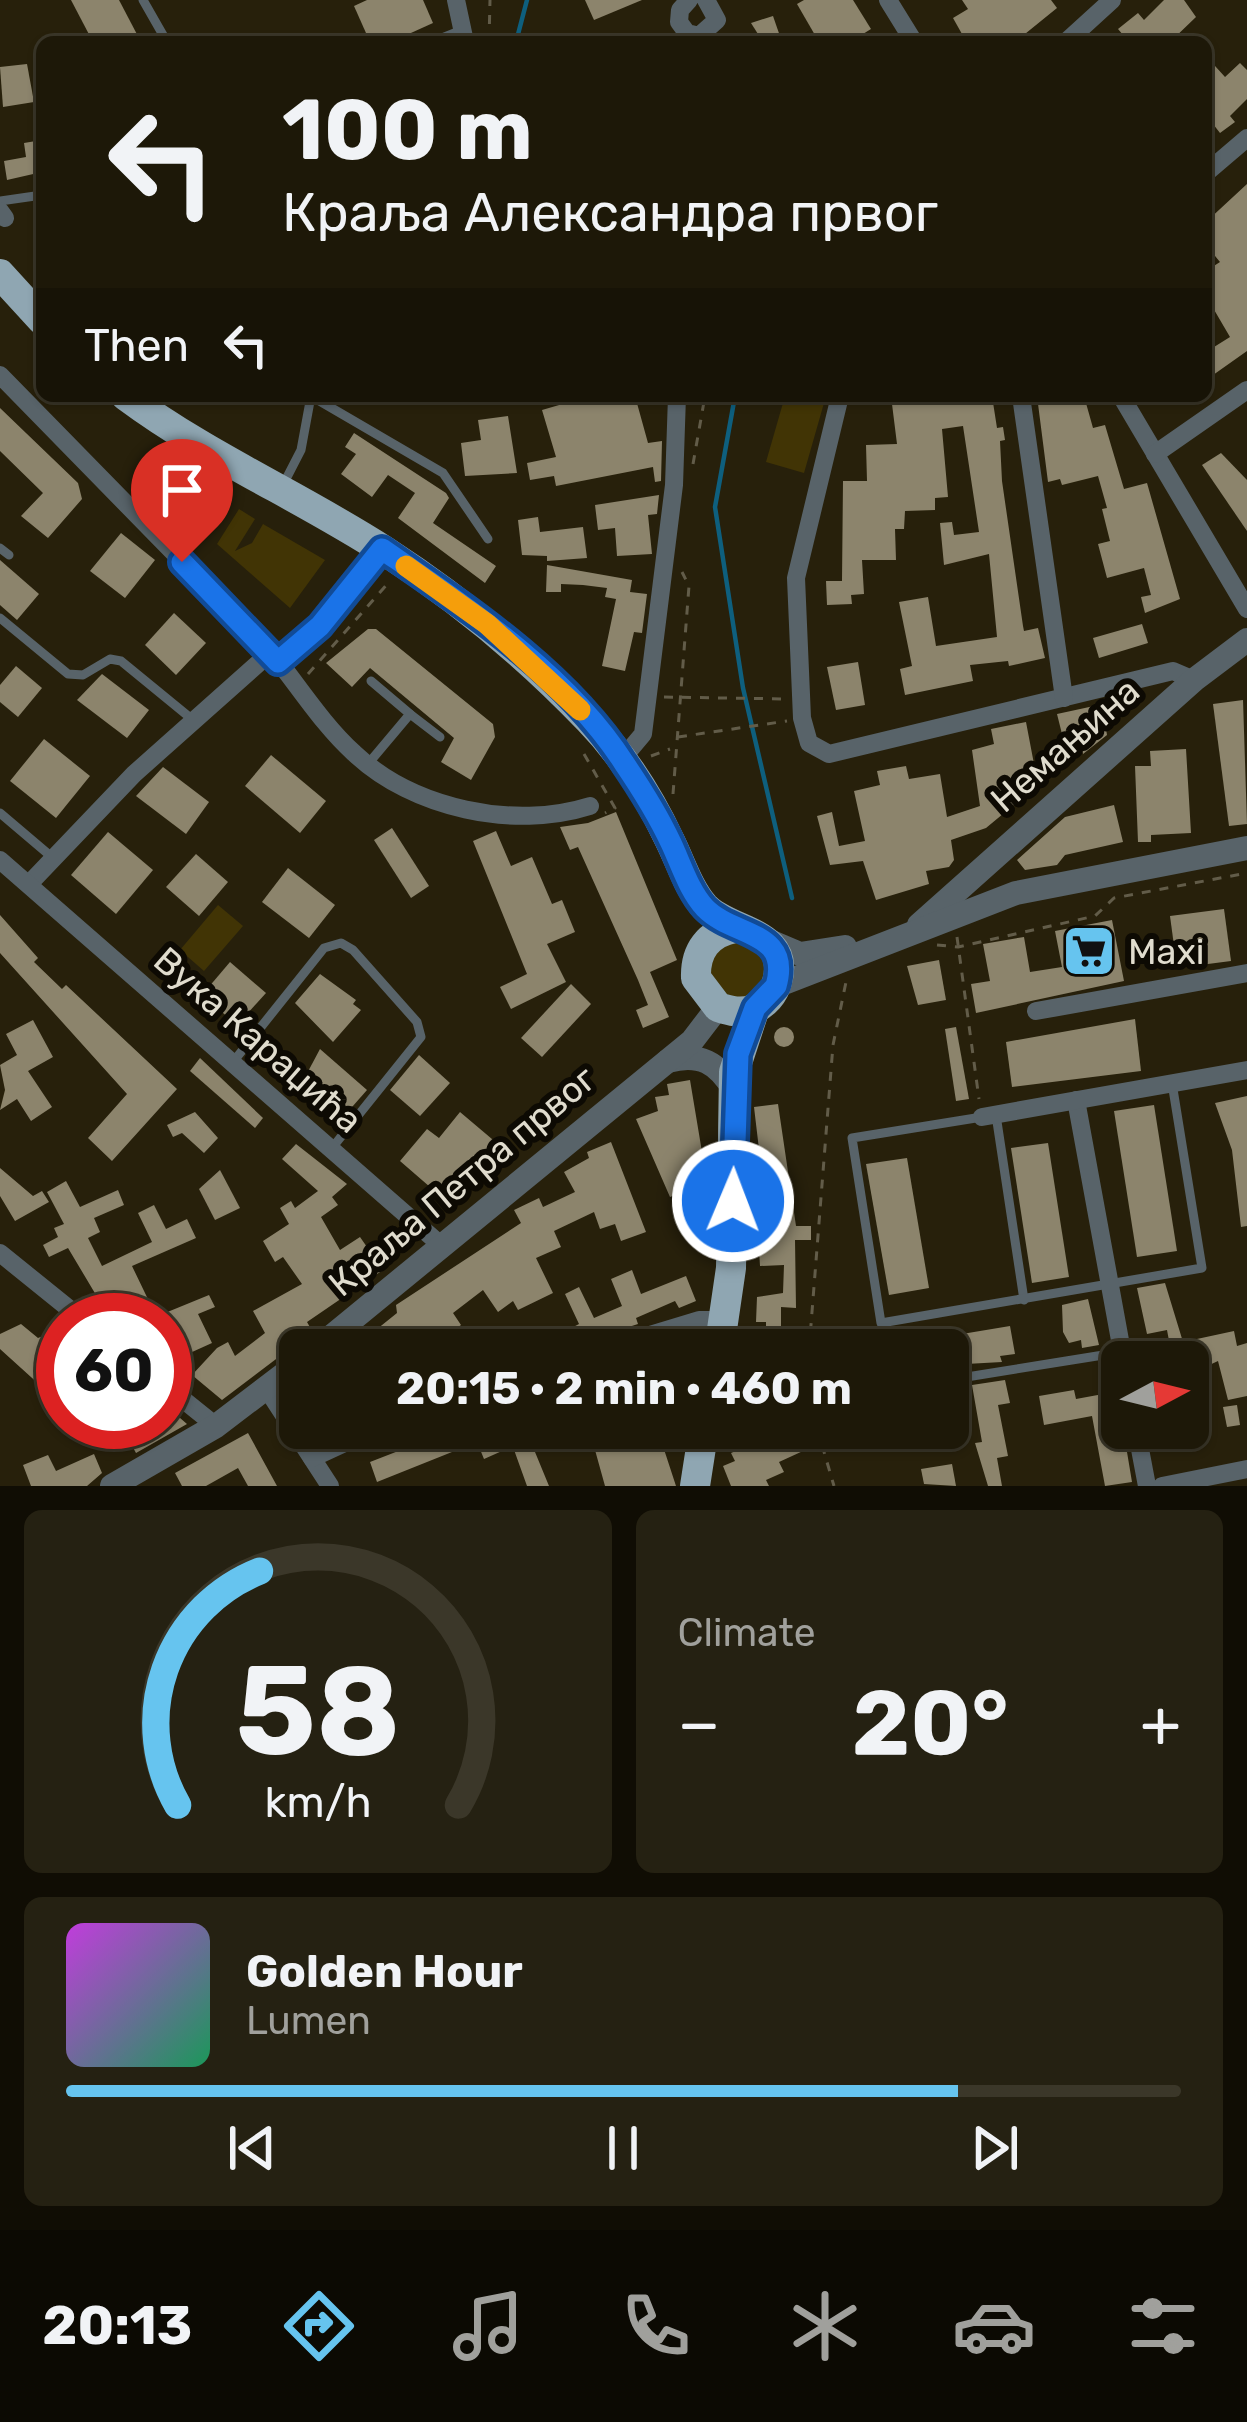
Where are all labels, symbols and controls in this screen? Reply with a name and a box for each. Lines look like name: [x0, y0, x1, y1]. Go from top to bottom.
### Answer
text: 100 m: [282, 80, 533, 180]
icon: left: [84, 84, 240, 240]
text: Краља Александра првог: [282, 181, 938, 245]
icon: left: [213, 312, 279, 378]
text: Then: [84, 319, 189, 372]
pin: [131, 439, 233, 562]
icon: arrive: [149, 457, 215, 523]
street label: Немањина: [982, 669, 1148, 821]
supermarket icon: Maxi: [1061, 923, 1117, 979]
place label: Maxi: [1128, 930, 1205, 973]
street label: Вука Караџића: [145, 938, 371, 1142]
street label: Краља Петра првог: [320, 1057, 604, 1305]
position arrow: [670, 1138, 796, 1264]
speed limit sign: 60: [36, 1293, 192, 1449]
north arrow: [1101, 1341, 1209, 1449]
map controls: [1101, 1341, 1209, 1449]
text: 20:15 · 2 min · 460 m: [396, 1362, 852, 1415]
text: Climate: [678, 1610, 816, 1656]
text: 58: [235, 1637, 400, 1785]
text: 20°: [852, 1670, 1008, 1777]
text: −: [678, 1684, 720, 1763]
text: +: [1140, 1684, 1181, 1763]
text: km/h: [264, 1776, 371, 1827]
text: Golden Hour: [246, 1945, 523, 1998]
text: Lumen: [246, 1998, 371, 2044]
icon: previous: [219, 2115, 285, 2181]
icon: pause: [590, 2115, 656, 2181]
icon: next: [962, 2115, 1028, 2181]
icon: directions: [277, 2284, 361, 2368]
icon: music: [446, 2284, 530, 2368]
icon: phone: [614, 2284, 698, 2368]
icon: climate: [783, 2284, 867, 2368]
icon: car: [952, 2284, 1036, 2368]
icon: filters: [1121, 2284, 1205, 2368]
text: 20:13: [42, 2294, 192, 2358]

